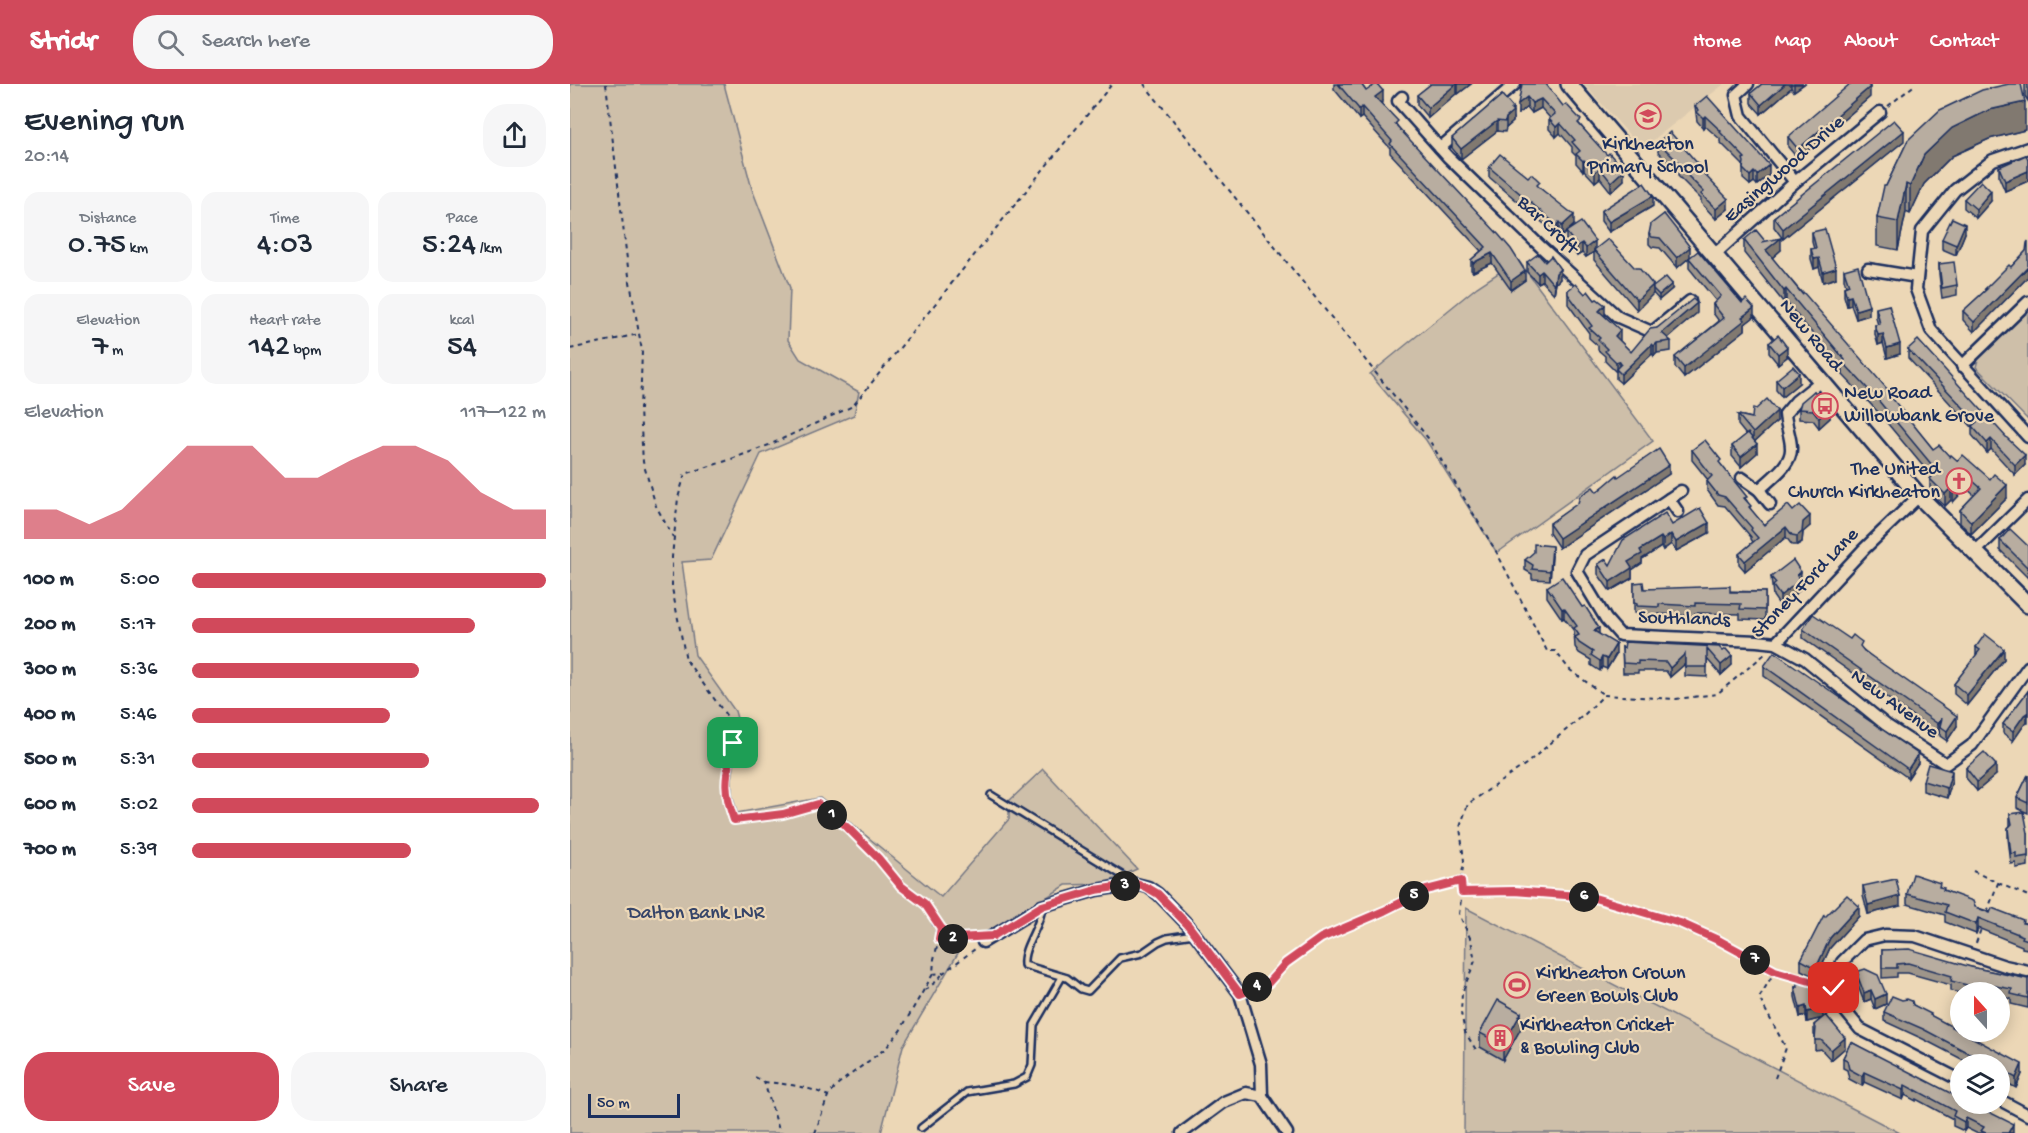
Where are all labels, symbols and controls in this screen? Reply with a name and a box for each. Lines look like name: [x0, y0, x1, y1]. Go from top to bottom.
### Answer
search box: [133, 15, 553, 69]
text: Stridr: [30, 26, 97, 59]
icon: search: [154, 26, 187, 59]
text: Search here: [202, 29, 310, 55]
text: Home: [1693, 30, 1741, 55]
text: Map: [1774, 30, 1811, 55]
text: About: [1844, 30, 1897, 55]
text: Contact: [1930, 30, 1998, 55]
school or university icon: Kirkheaton Primary School: [1633, 101, 1663, 131]
text: Evening run: [24, 104, 184, 142]
button: share: [483, 104, 546, 167]
street label: Easingwood Drive: [1720, 111, 1851, 229]
place label: Kirkheaton Primary School: [1586, 134, 1709, 180]
text: 20:14: [24, 146, 69, 169]
street label: Bar Croft: [1511, 191, 1584, 261]
text: Distance: [80, 210, 136, 229]
text: Time: [270, 210, 300, 229]
text: Pace: [446, 210, 478, 229]
text: 0.75: [68, 229, 126, 264]
text: 4:03: [257, 229, 313, 264]
text: 5:24: [422, 229, 476, 264]
text: km: [126, 240, 148, 259]
text: /km: [476, 240, 502, 259]
street label: New Road: [1773, 295, 1848, 379]
text: Elevation: [76, 312, 140, 331]
text: Heart rate: [249, 312, 321, 331]
text: kcal: [450, 312, 474, 331]
text: 7: [93, 331, 108, 366]
text: 142: [249, 331, 290, 366]
text: 54: [447, 331, 477, 366]
text: m: [108, 342, 123, 361]
text: bpm: [290, 342, 321, 361]
place label: New Road Willowbank Grove: [1844, 383, 1995, 429]
bus stop icon: New Road Willowbank Grove: [1810, 391, 1840, 421]
text: Elevation: [24, 402, 104, 425]
text: 117–122 m: [461, 402, 546, 425]
place label: The United Church Kirkheaton: [1788, 459, 1942, 505]
church icon: The United Church Kirkheaton: [1944, 466, 1974, 496]
street label: Stoney Ford Lane: [1747, 524, 1865, 644]
text: 100 m: [24, 569, 74, 592]
text: 5:00: [120, 569, 160, 592]
street label: Southlands: [1638, 607, 1731, 633]
text: 200 m: [24, 614, 75, 637]
text: 5:17: [120, 614, 155, 637]
text: 300 m: [24, 659, 76, 682]
text: 5:36: [120, 659, 157, 682]
street label: New Avenue: [1845, 665, 1943, 745]
text: 400 m: [24, 704, 75, 727]
text: 5:46: [120, 704, 156, 727]
pin: [707, 717, 758, 768]
icon: arrive: [716, 726, 749, 759]
text: 500 m: [24, 749, 76, 772]
text: 5:31: [120, 749, 155, 772]
text: 600 m: [24, 794, 76, 817]
text: 5:02: [120, 794, 158, 817]
pin: 1: [817, 800, 847, 830]
text: 1: [829, 805, 835, 824]
text: 700 m: [24, 839, 76, 862]
text: 5:39: [120, 839, 157, 862]
pin: 3: [1110, 871, 1140, 901]
text: 3: [1121, 876, 1129, 895]
pin: 5: [1399, 881, 1429, 911]
pin: 6: [1569, 882, 1599, 912]
text: 5: [1410, 886, 1418, 905]
text: 6: [1580, 887, 1588, 906]
park label: Dalton Bank LNR: [626, 903, 766, 926]
pin: 2: [938, 924, 968, 954]
text: 2: [949, 929, 957, 948]
pin: 7: [1740, 945, 1770, 975]
text: 7: [1751, 950, 1759, 969]
pin: [1808, 962, 1859, 1013]
place label: Kirkheaton Crown Green Bowls Club: [1536, 963, 1686, 1009]
sports icon: Kirkheaton Crown Green Bowls Club: [1502, 970, 1532, 1000]
icon: check: [1817, 971, 1850, 1004]
pin: 4: [1242, 972, 1272, 1002]
text: 4: [1253, 977, 1261, 996]
north arrow: [1950, 982, 2010, 1042]
map controls: [1950, 982, 2010, 1114]
place label: Kirkheaton Cricket & Bowling Club: [1520, 1015, 1675, 1061]
building icon: Kirkheaton Cricket & Bowling Club: [1485, 1023, 1515, 1053]
button: Save: [24, 1052, 279, 1121]
button: Share: [291, 1052, 546, 1121]
button: layers: [1950, 1054, 2010, 1114]
scale bar: [588, 1091, 680, 1118]
text: 50 m: [597, 1095, 630, 1114]

